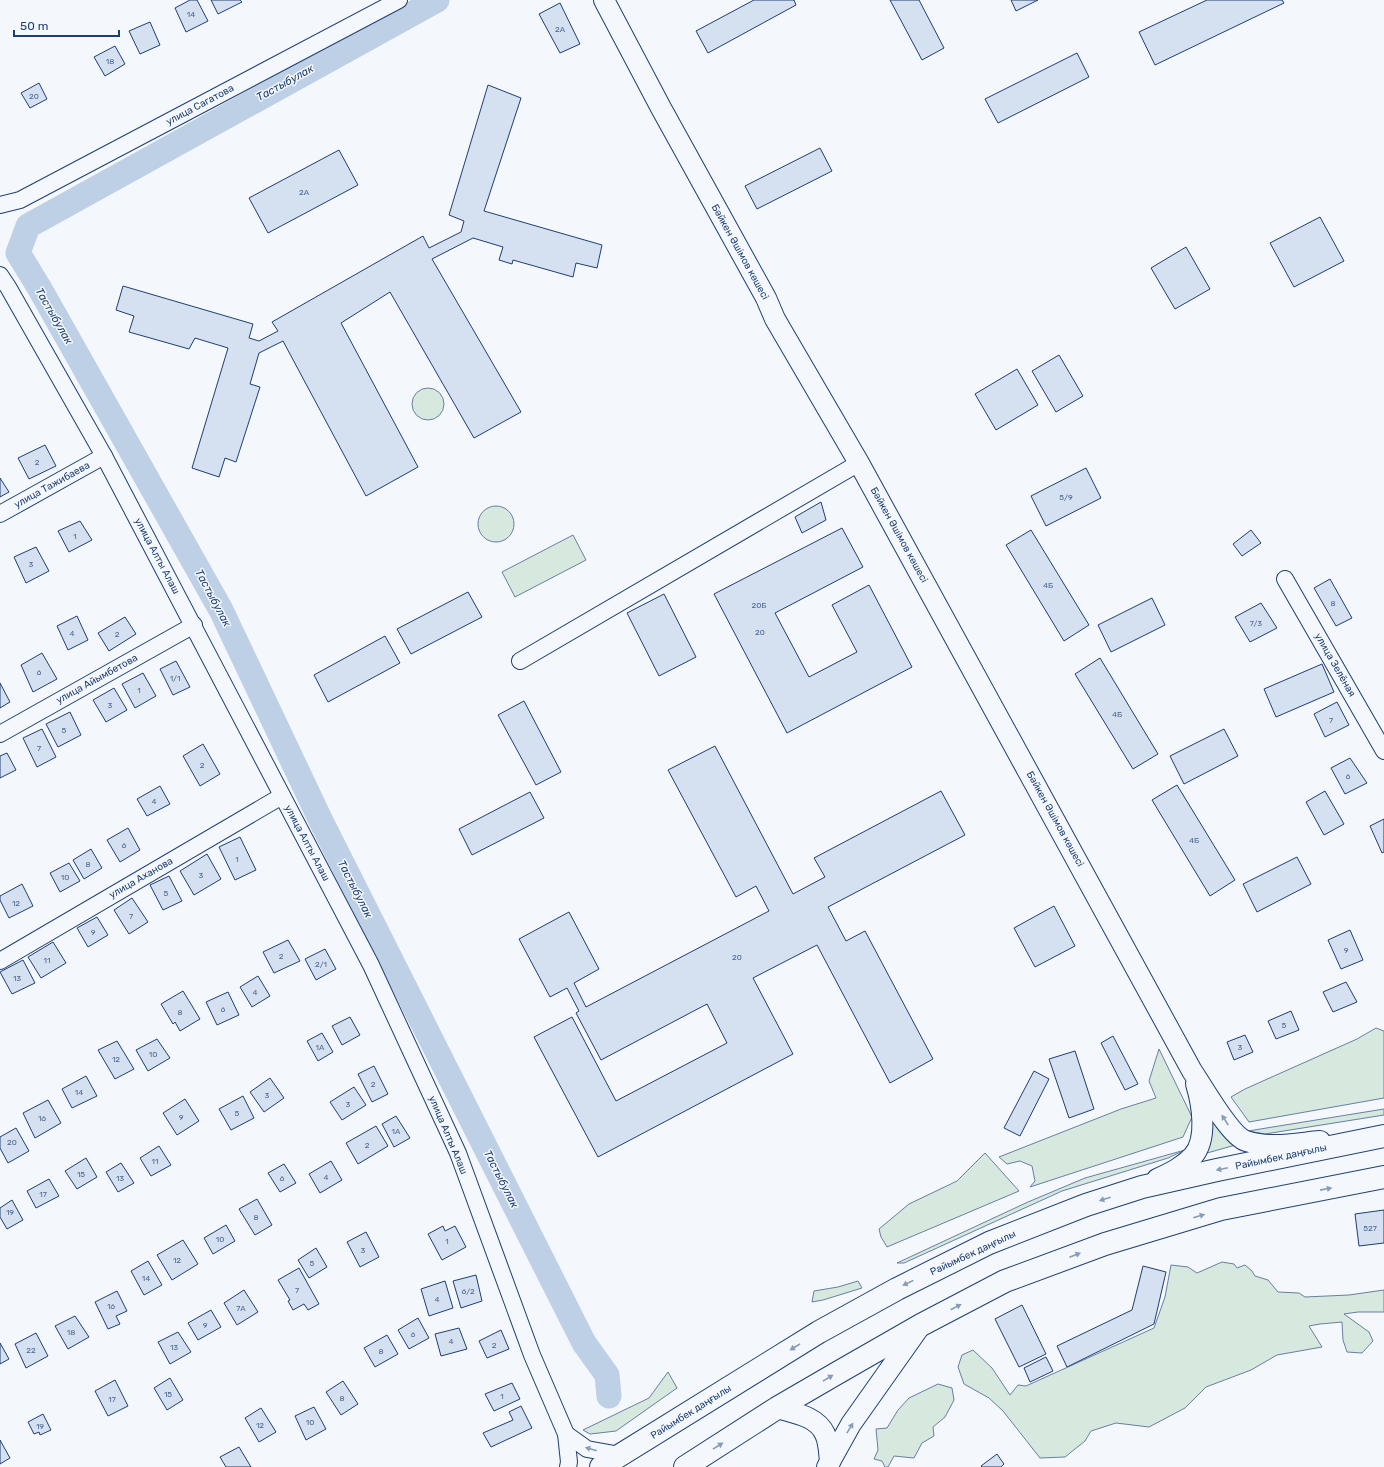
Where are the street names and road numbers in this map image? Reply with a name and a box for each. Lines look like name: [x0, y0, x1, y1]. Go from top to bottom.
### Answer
street label: улица Сагатова: [164, 82, 236, 128]
street label: Бәйкен Әшімов көшесі: [709, 202, 771, 302]
street label: улица Тажибаева: [12, 459, 92, 511]
street label: Бәйкен Әшімов көшесі: [868, 485, 930, 585]
street label: улица Алты Алаш: [132, 516, 182, 596]
street label: улица Зелёная: [1312, 631, 1358, 699]
street label: улица Айымбетова: [54, 652, 140, 706]
street label: Бәйкен Әшімов көшесі: [1024, 769, 1086, 869]
street label: улица Алты Алаш: [282, 803, 332, 883]
street label: улица Аханова: [107, 855, 175, 901]
street label: улица Алты Алаш: [426, 1094, 470, 1176]
street label: Райымбек даңғылы: [1234, 1141, 1328, 1173]
street label: Райымбек даңғылы: [928, 1228, 1018, 1278]
street label: Райымбек даңғылы: [648, 1382, 734, 1442]

